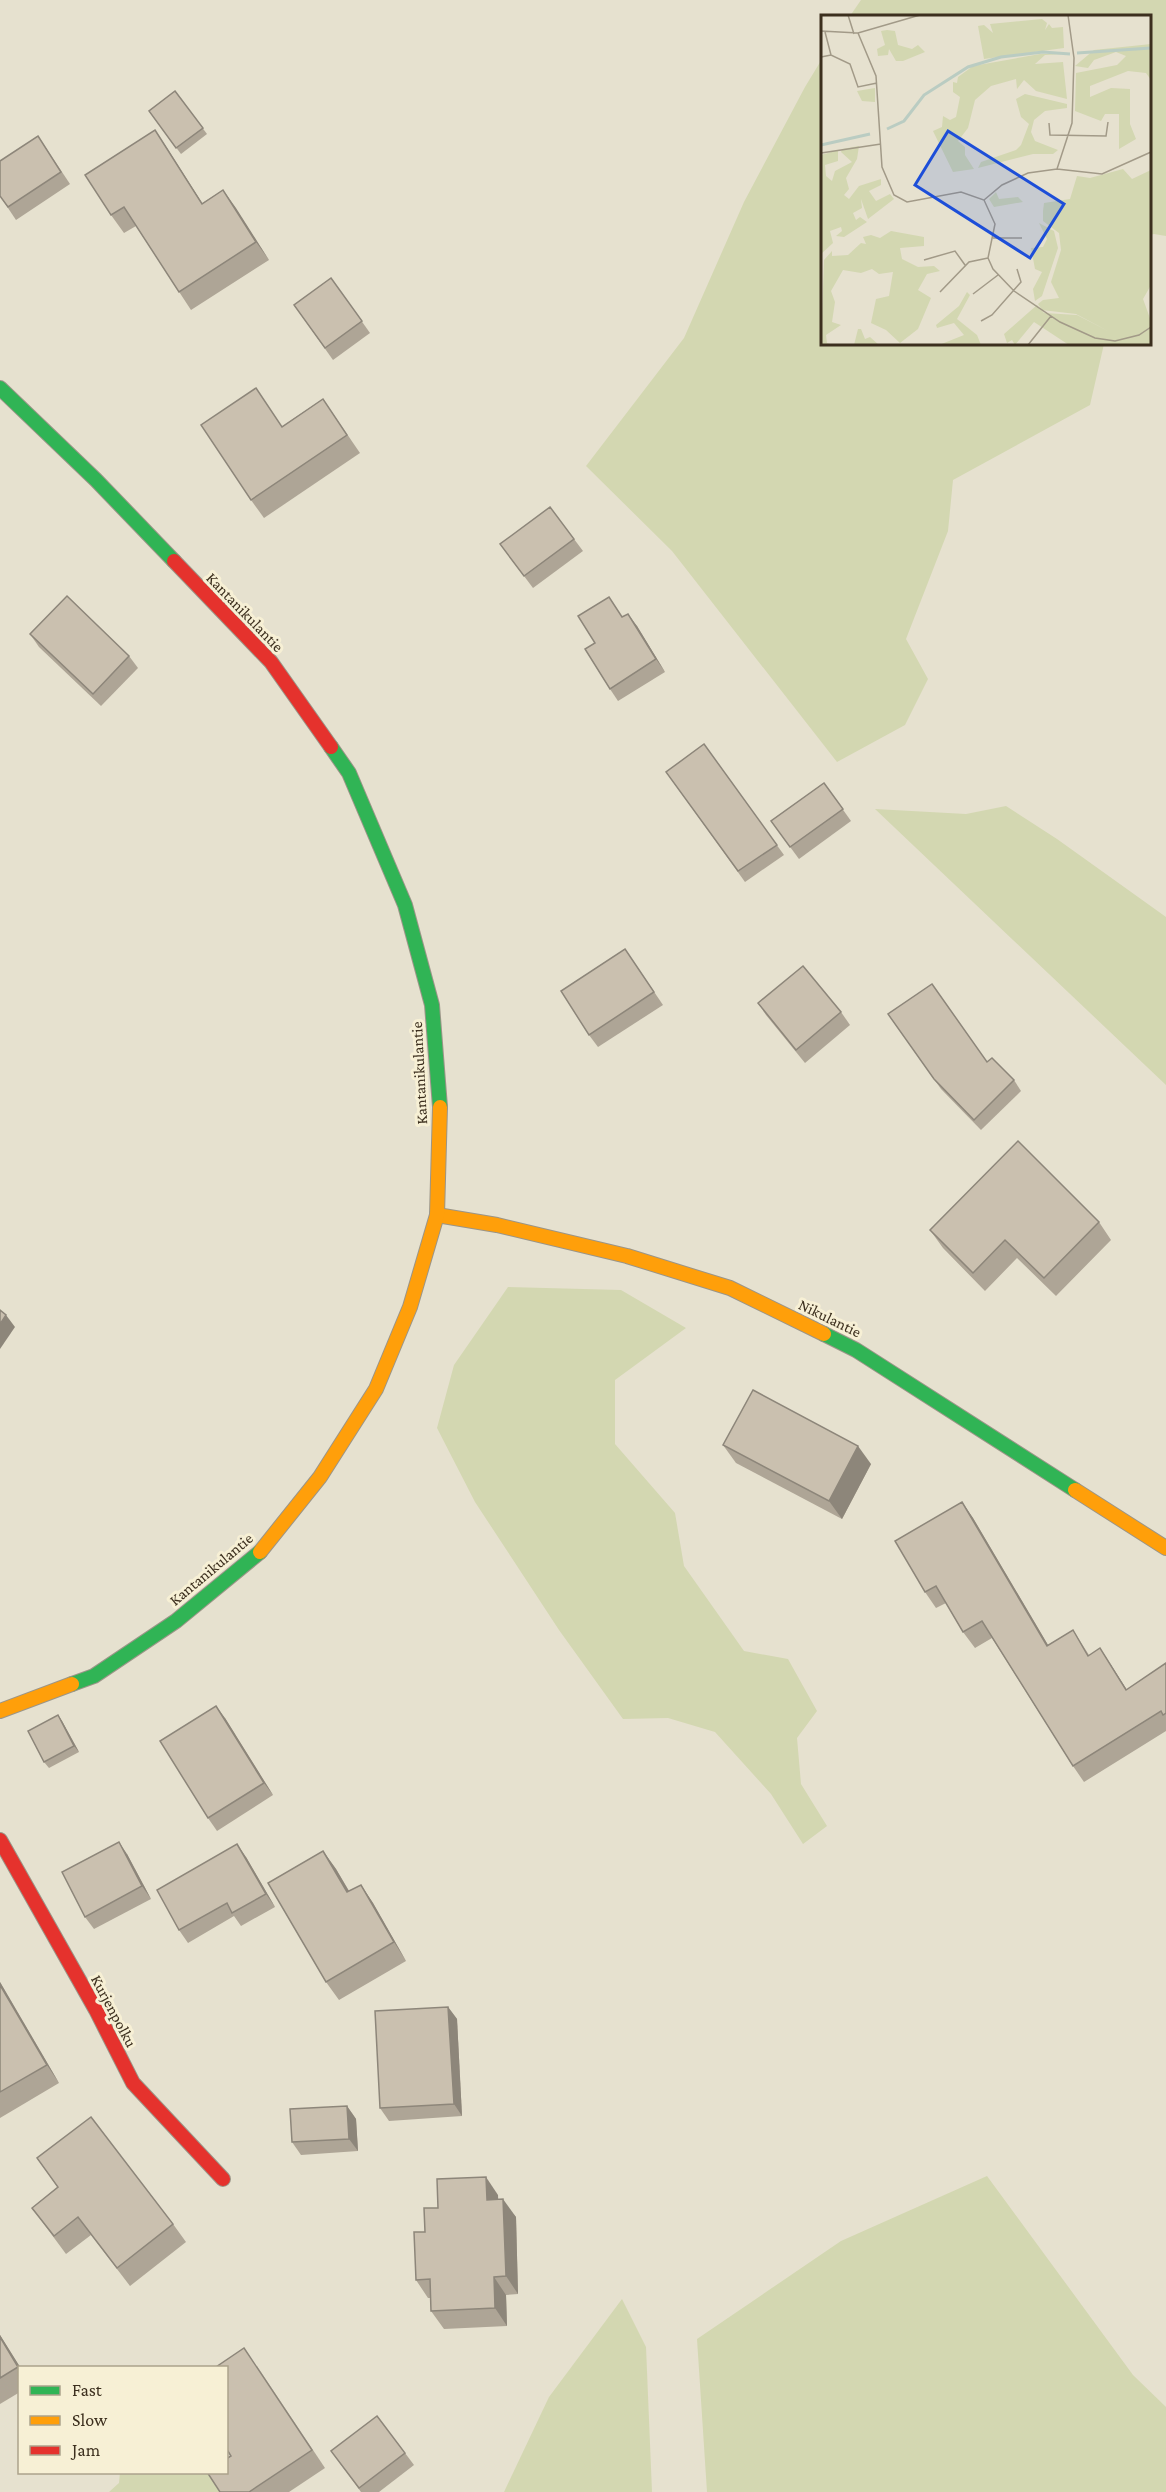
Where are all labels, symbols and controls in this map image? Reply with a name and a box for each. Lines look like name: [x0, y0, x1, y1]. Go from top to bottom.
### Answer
inset map: [821, 15, 1151, 345]
street label: Kantanikulantie: [203, 569, 287, 655]
street label: Kantanikulantie: [408, 1021, 430, 1125]
street label: Nikulantie: [796, 1296, 864, 1340]
street label: Kantanikulantie: [166, 1529, 256, 1609]
street label: Kurjenpolku: [87, 1972, 140, 2051]
legend: [18, 2366, 228, 2474]
text: Fast: [72, 2380, 103, 2400]
text: Slow: [72, 2410, 108, 2430]
text: Jam: [70, 2440, 101, 2460]

